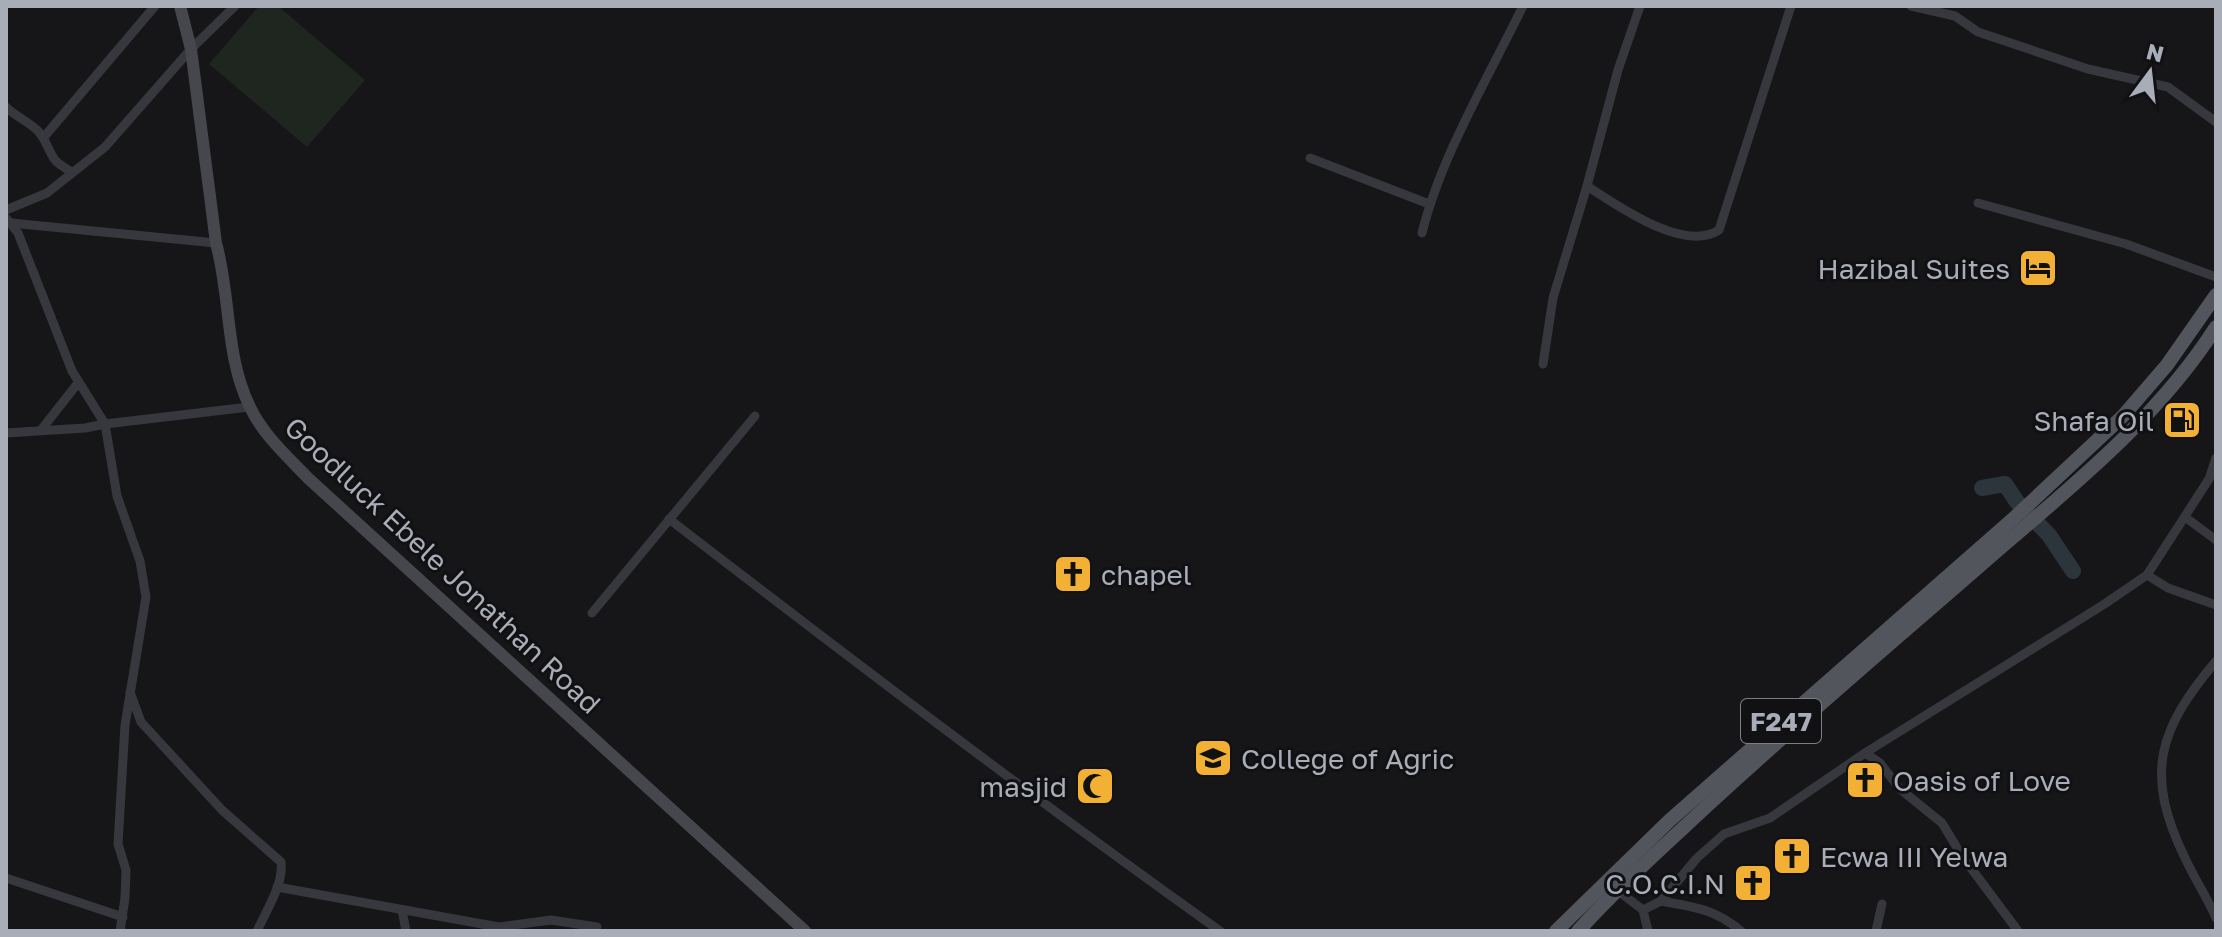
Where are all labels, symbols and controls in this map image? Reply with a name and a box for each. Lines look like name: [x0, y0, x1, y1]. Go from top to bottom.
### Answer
north arrow: [2110, 32, 2190, 112]
text: N: [2144, 37, 2167, 67]
hotel icon: Hazibal Suites: [2017, 247, 2059, 289]
place label: Hazibal Suites: [1817, 252, 2010, 285]
fuel station icon: Shafa Oil: [2161, 399, 2203, 441]
place label: Shafa Oil: [2033, 404, 2154, 437]
street label: Goodluck Ebele Jonathan Road: [278, 410, 608, 720]
church icon: chapel: [1052, 553, 1094, 595]
place label: chapel: [1101, 558, 1192, 591]
road number: F247: [1741, 699, 1821, 743]
school or university icon: College of Agric: [1192, 737, 1234, 779]
place label: College of Agric: [1241, 742, 1454, 775]
church icon: Oasis of Love: [1844, 759, 1886, 801]
place label: Oasis of Love: [1893, 764, 2071, 797]
mosque icon: masjid: [1074, 765, 1116, 807]
place label: masjid: [979, 770, 1067, 803]
church icon: Ecwa III Yelwa: [1771, 835, 1813, 877]
place label: Ecwa III Yelwa: [1820, 840, 2008, 873]
church icon: C.O.C.I.N: [1732, 862, 1774, 904]
place label: C.O.C.I.N: [1605, 867, 1725, 900]

